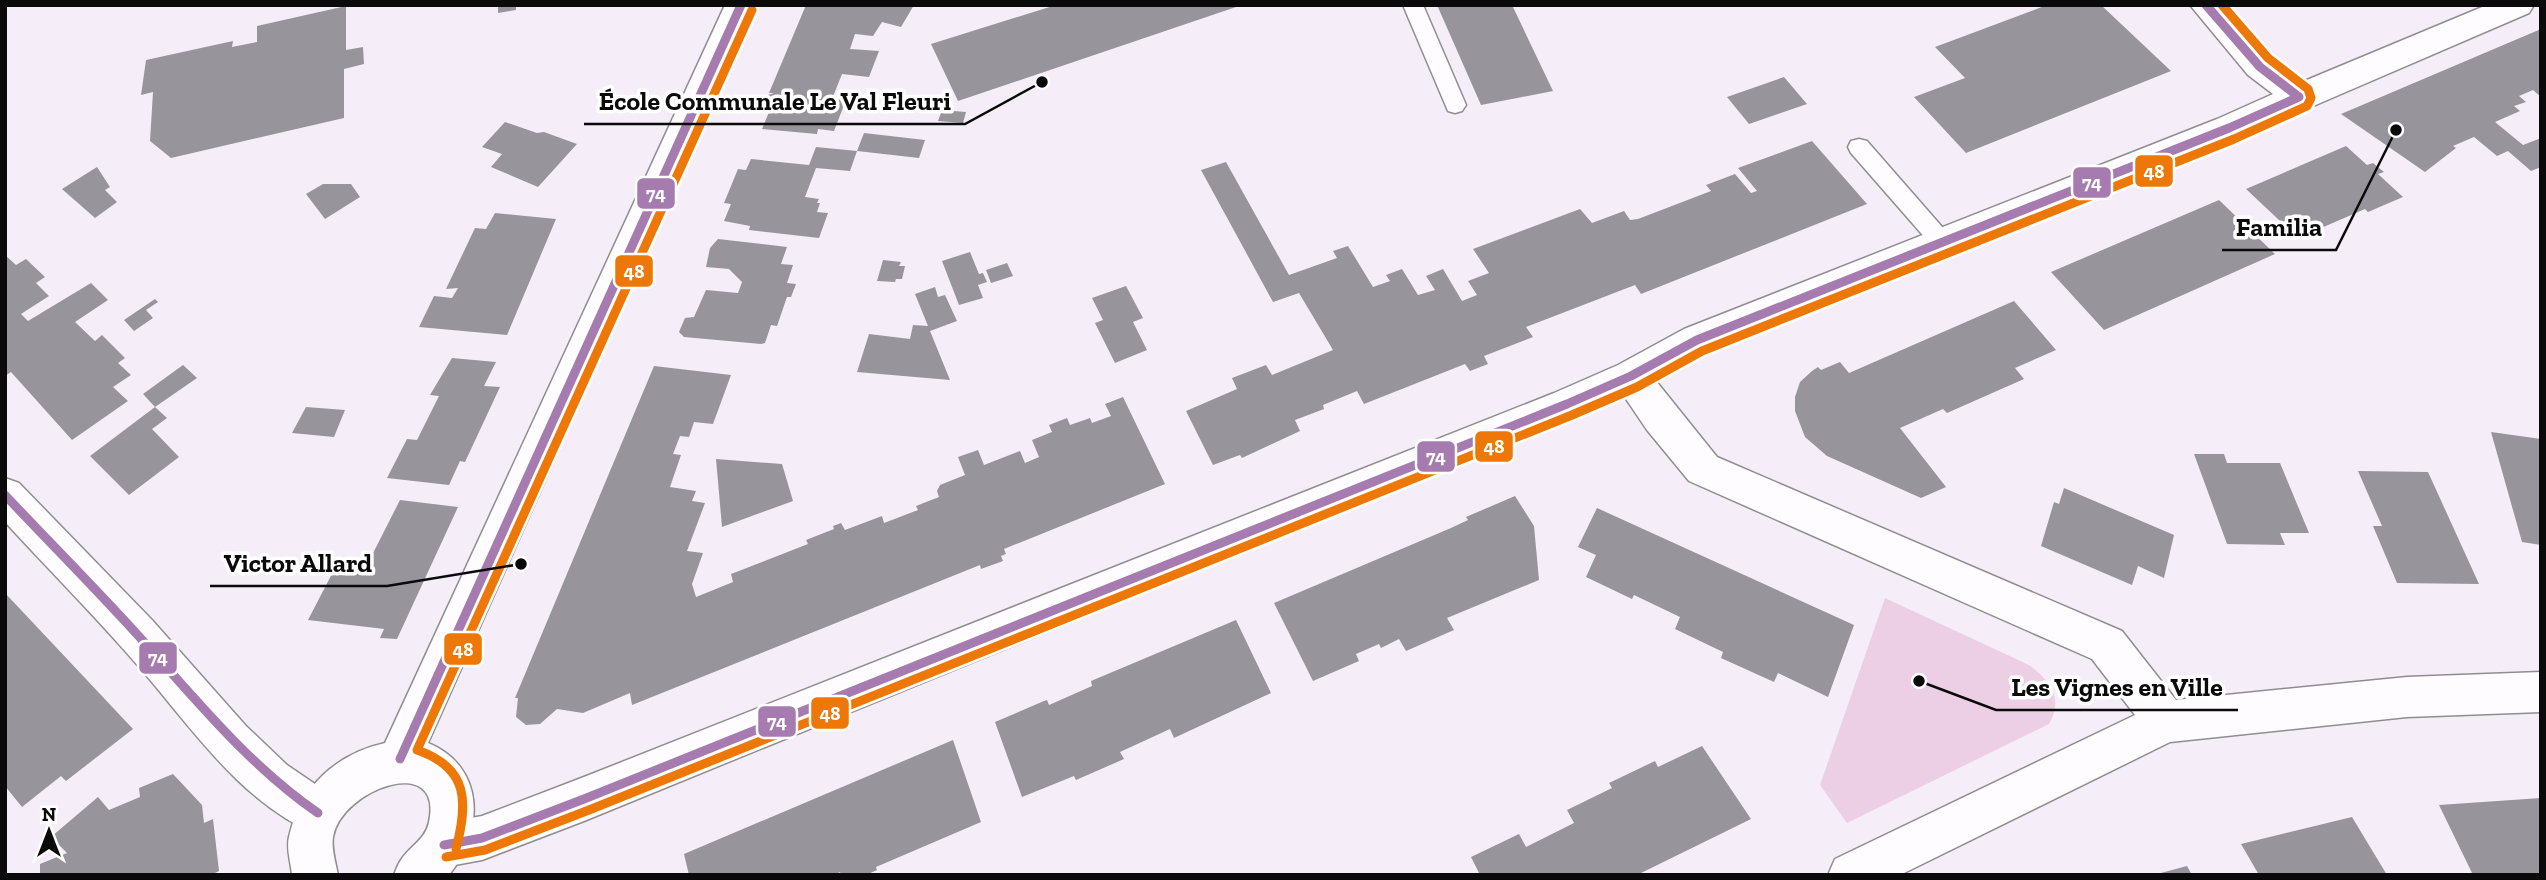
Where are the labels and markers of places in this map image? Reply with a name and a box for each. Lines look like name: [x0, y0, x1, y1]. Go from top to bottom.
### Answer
callout: École Communale Le Val Fleuri: [584, 77, 965, 124]
callout: Familia: [2222, 203, 2336, 250]
callout: Victor Allard: [210, 539, 387, 586]
callout: Les Vignes en Ville: [1996, 663, 2238, 710]

